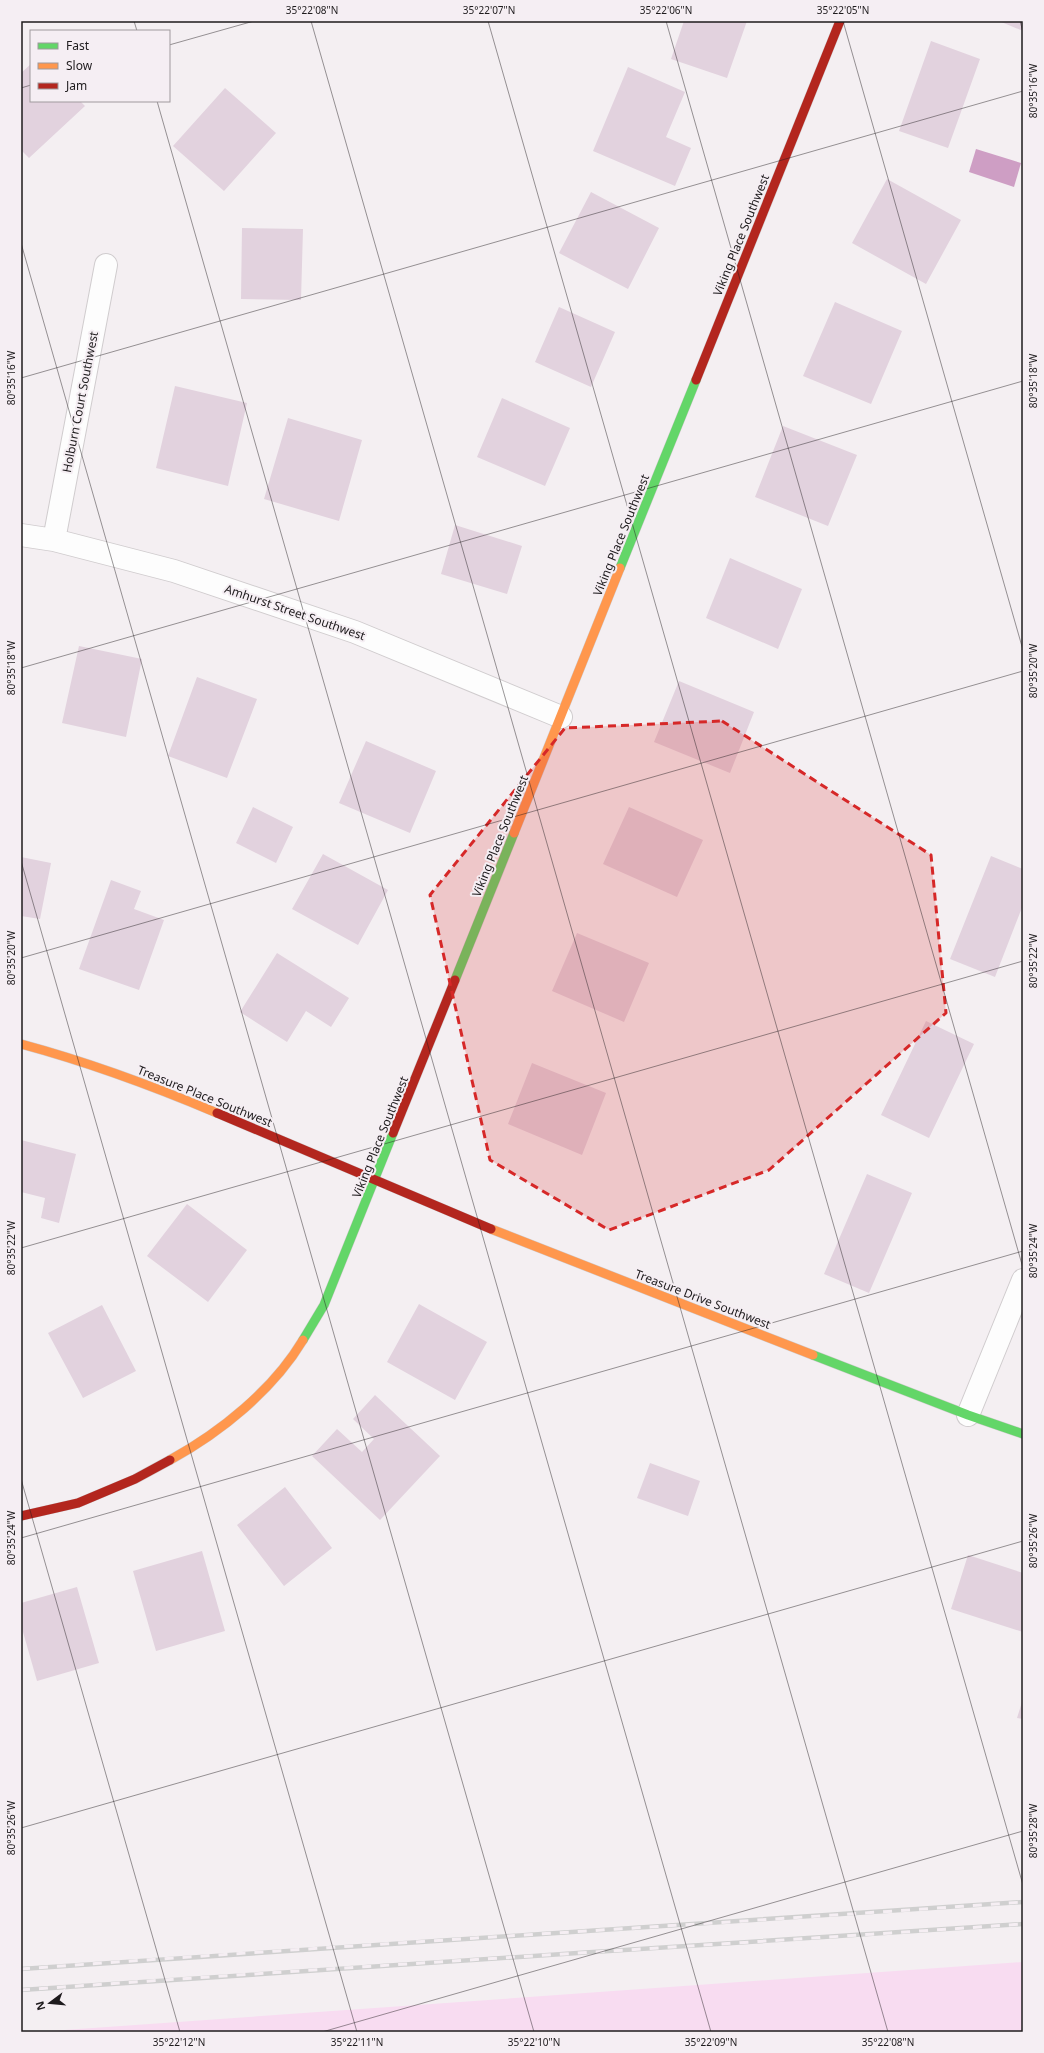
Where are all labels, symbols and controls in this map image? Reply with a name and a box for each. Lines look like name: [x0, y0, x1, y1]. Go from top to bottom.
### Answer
text: 35°22'08"N: [286, 3, 338, 17]
text: 35°22'07"N: [463, 3, 515, 17]
text: 35°22'06"N: [640, 3, 692, 17]
text: 35°22'05"N: [817, 3, 869, 17]
legend: [30, 30, 170, 102]
text: Fast: [66, 37, 90, 54]
text: Slow: [66, 57, 93, 74]
text: 80°35'16"W: [1026, 63, 1040, 118]
text: Jam: [65, 77, 87, 94]
street label: Viking Place Southwest: [709, 171, 773, 298]
street label: Holburn Court Southwest: [58, 329, 102, 474]
text: 80°35'16"W: [4, 350, 18, 405]
text: 80°35'18"W: [1026, 353, 1040, 408]
street label: Viking Place Southwest: [589, 471, 653, 598]
street label: Amhurst Street Southwest: [222, 580, 368, 644]
text: 80°35'18"W: [4, 640, 18, 695]
text: 80°35'20"W: [1026, 643, 1040, 698]
street label: Viking Place Southwest: [468, 772, 532, 899]
text: 80°35'20"W: [4, 930, 18, 985]
text: 80°35'22"W: [1026, 933, 1040, 988]
street label: Treasure Place Southwest: [135, 1061, 276, 1131]
street label: Viking Place Southwest: [348, 1073, 412, 1200]
text: 80°35'22"W: [4, 1220, 18, 1275]
text: 80°35'24"W: [1026, 1223, 1040, 1278]
street label: Treasure Drive Southwest: [633, 1265, 774, 1333]
text: 80°35'24"W: [4, 1510, 18, 1565]
text: 80°35'26"W: [1026, 1513, 1040, 1568]
text: 80°35'26"W: [4, 1800, 18, 1855]
text: 80°35'28"W: [1026, 1803, 1040, 1858]
north arrow: [30, 1983, 70, 2023]
text: N: [31, 2000, 48, 2012]
text: 35°22'12"N: [153, 2035, 205, 2049]
text: 35°22'11"N: [331, 2035, 383, 2049]
text: 35°22'10"N: [508, 2035, 560, 2049]
text: 35°22'09"N: [685, 2035, 737, 2049]
text: 35°22'08"N: [862, 2035, 914, 2049]

